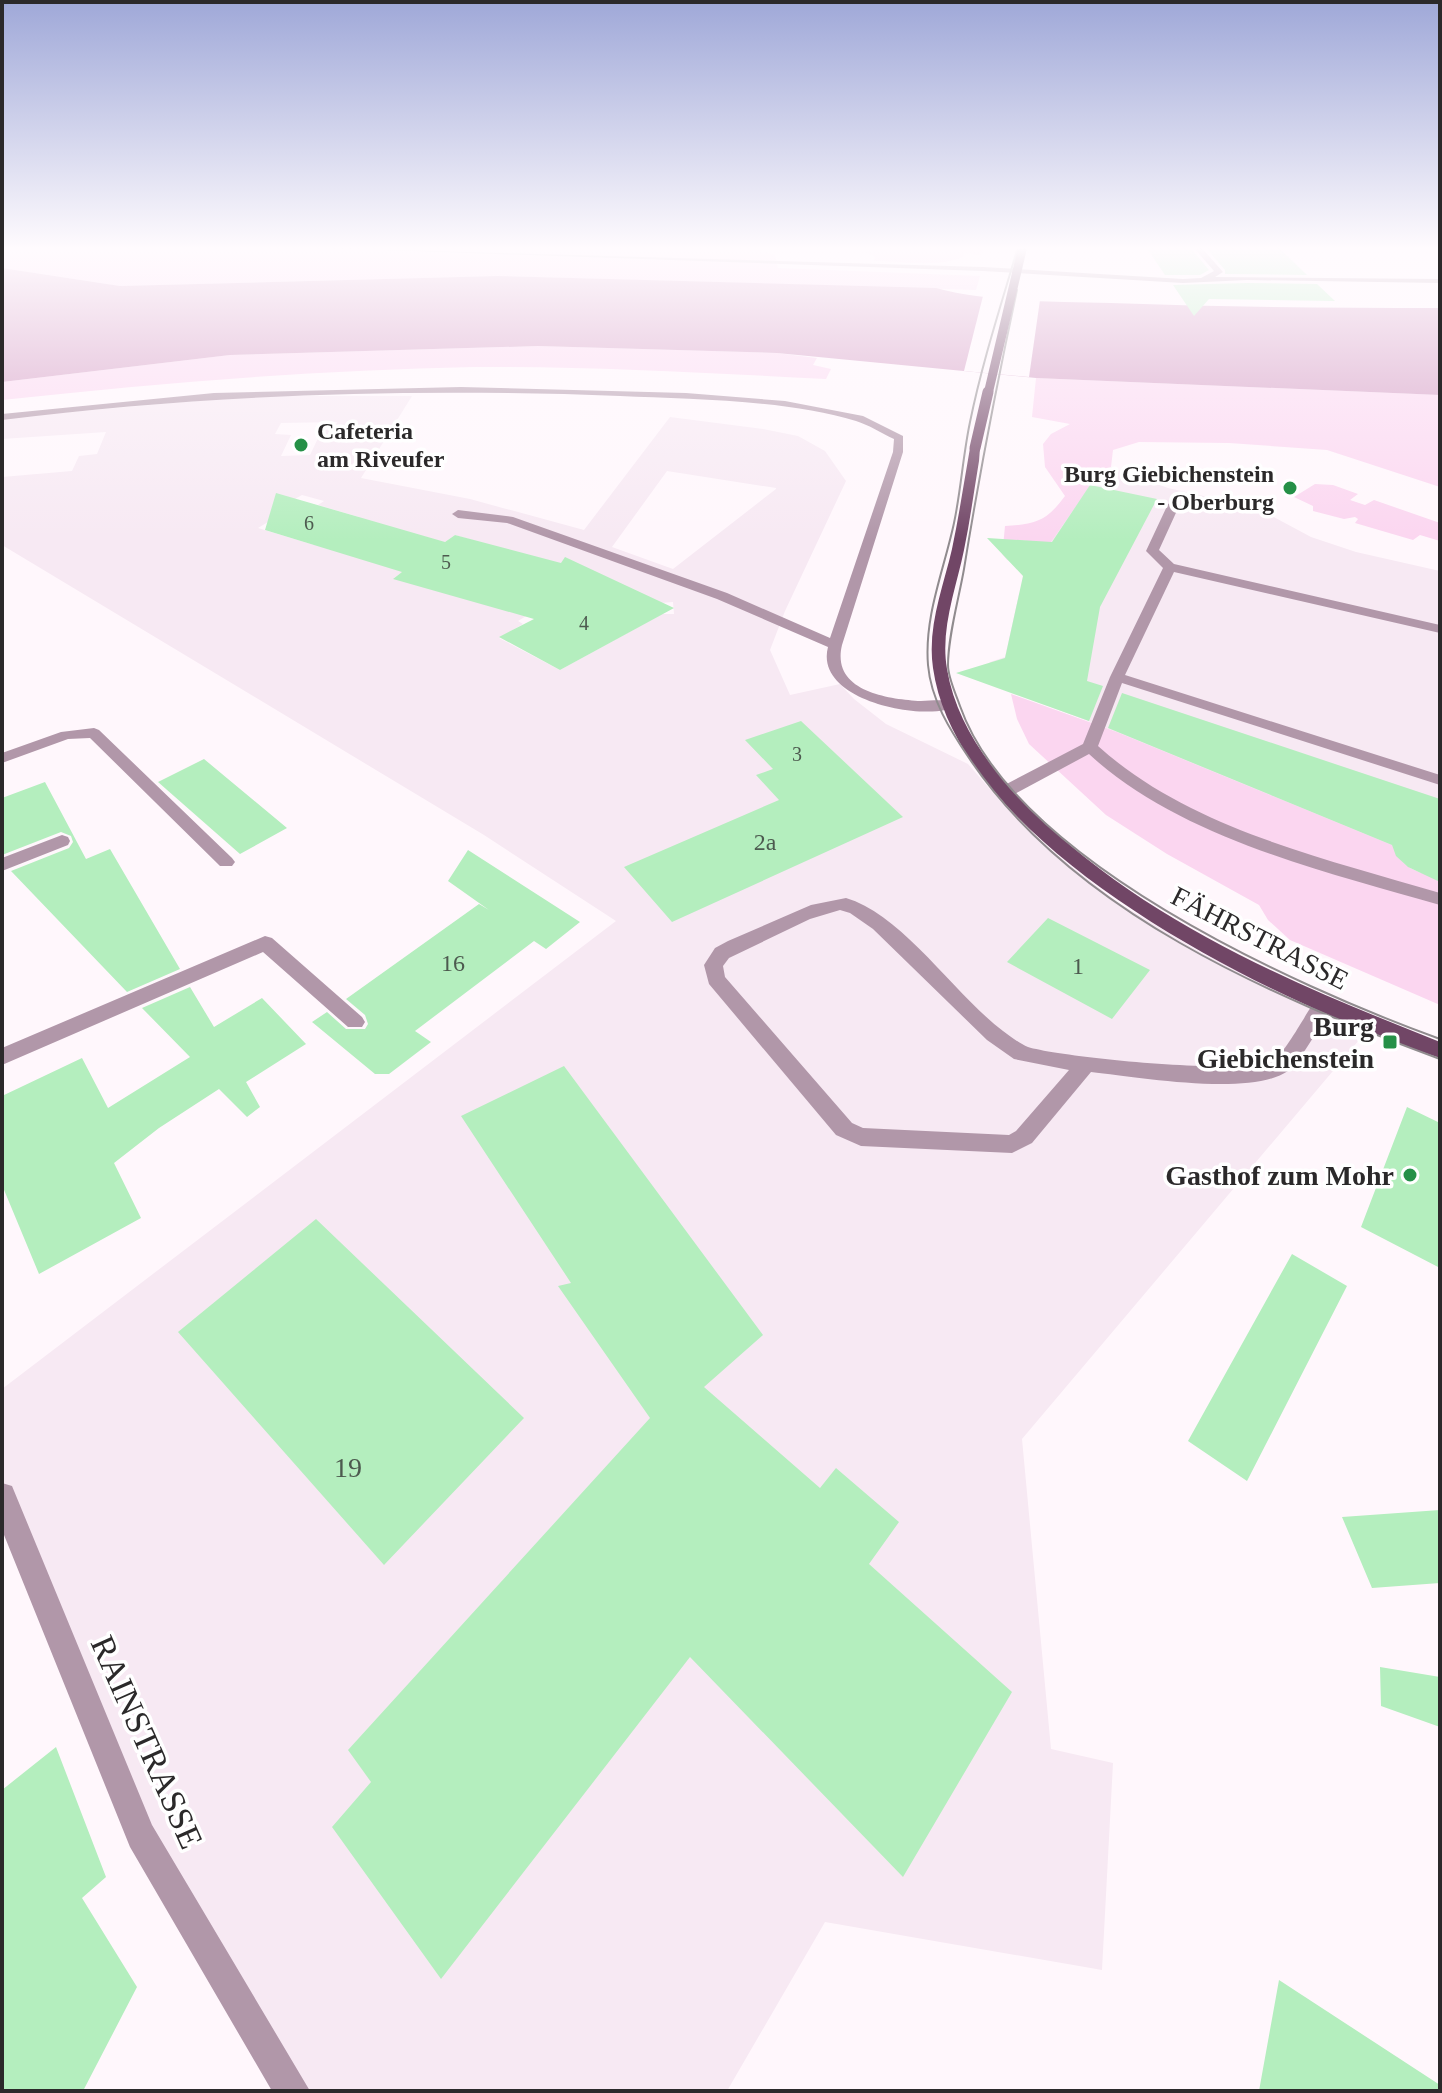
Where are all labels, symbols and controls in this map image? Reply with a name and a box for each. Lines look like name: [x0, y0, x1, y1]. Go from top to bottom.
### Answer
place label: Cafeteria am Riveufer: [317, 418, 445, 472]
marker: Cafeteria am Riveufer: [292, 436, 310, 454]
place label: Burg Giebichenstein - Oberburg: [1064, 461, 1274, 515]
marker: Burg Giebichenstein - Oberburg: [1281, 479, 1299, 497]
house number: 6: [304, 512, 314, 534]
house number: 5: [441, 551, 451, 573]
house number: 4: [579, 612, 589, 634]
house number: 3: [792, 743, 802, 765]
house number: 2a: [754, 829, 777, 855]
street label: FÄHRSTRASSE: [1166, 880, 1354, 996]
house number: 16: [441, 950, 465, 976]
house number: 1: [1072, 953, 1084, 979]
place label: Burg Giebichenstein: [1197, 1011, 1374, 1074]
marker: Burg Giebichenstein: [1381, 1033, 1399, 1051]
place label: Gasthof zum Mohr: [1165, 1160, 1394, 1191]
marker: Gasthof zum Mohr: [1401, 1166, 1419, 1184]
house number: 19: [334, 1452, 362, 1483]
street label: RAINSTRASSE: [84, 1630, 210, 1854]

